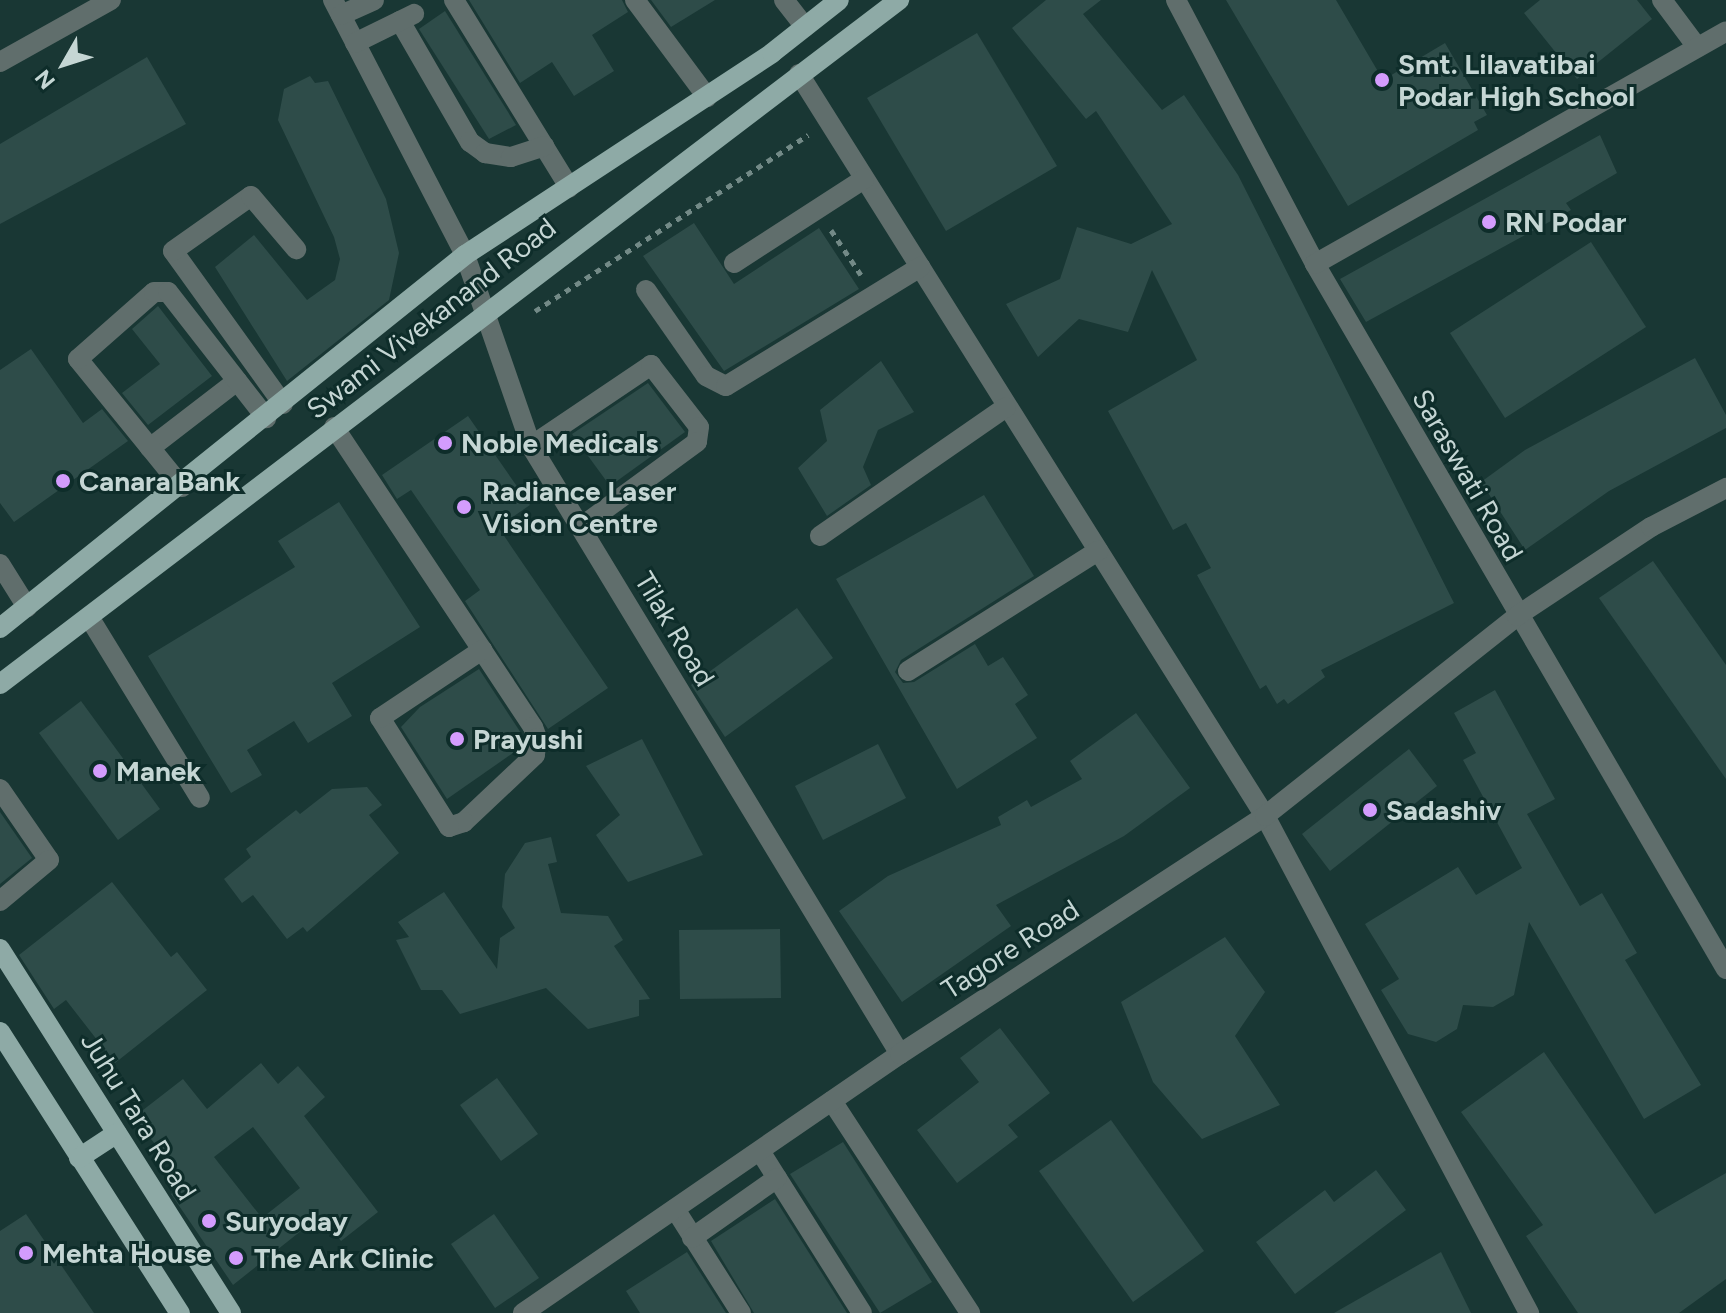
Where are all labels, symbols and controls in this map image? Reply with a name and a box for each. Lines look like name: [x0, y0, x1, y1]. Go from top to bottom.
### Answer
north arrow: [24, 24, 104, 104]
place label: Smt. Lilavatibai Podar High School: [1398, 47, 1635, 113]
text: N: [29, 64, 61, 95]
marker: Smt. Lilavatibai Podar High School: [1373, 71, 1391, 89]
place label: RN Podar: [1505, 205, 1626, 239]
street label: Swami Vivekanand Road: [300, 210, 562, 426]
marker: RN Podar: [1480, 213, 1498, 231]
street label: Saraswati Road: [1405, 383, 1531, 567]
place label: Noble Medicals: [461, 426, 658, 460]
marker: Noble Medicals: [436, 434, 454, 452]
place label: Canara Bank: [79, 464, 240, 498]
marker: Canara Bank: [54, 472, 72, 490]
place label: Radiance Laser Vision Centre: [482, 474, 676, 540]
marker: Radiance Laser Vision Centre: [453, 496, 475, 518]
street label: Tilak Road: [628, 566, 722, 692]
place label: Prayushi: [473, 722, 583, 756]
marker: Prayushi: [448, 730, 466, 748]
place label: Manek: [116, 754, 201, 788]
marker: Manek: [91, 762, 109, 780]
place label: Sadashiv: [1386, 793, 1501, 827]
marker: Sadashiv: [1361, 801, 1379, 819]
street label: Tagore Road: [935, 892, 1085, 1006]
street label: Juhu Tara Road: [74, 1026, 204, 1206]
place label: Suryoday: [225, 1204, 348, 1238]
marker: Suryoday: [200, 1212, 218, 1230]
place label: Mehta House: [42, 1236, 212, 1270]
place label: The Ark Clinic: [254, 1241, 434, 1275]
marker: Mehta House: [17, 1244, 35, 1262]
marker: The Ark Clinic: [225, 1247, 247, 1269]

